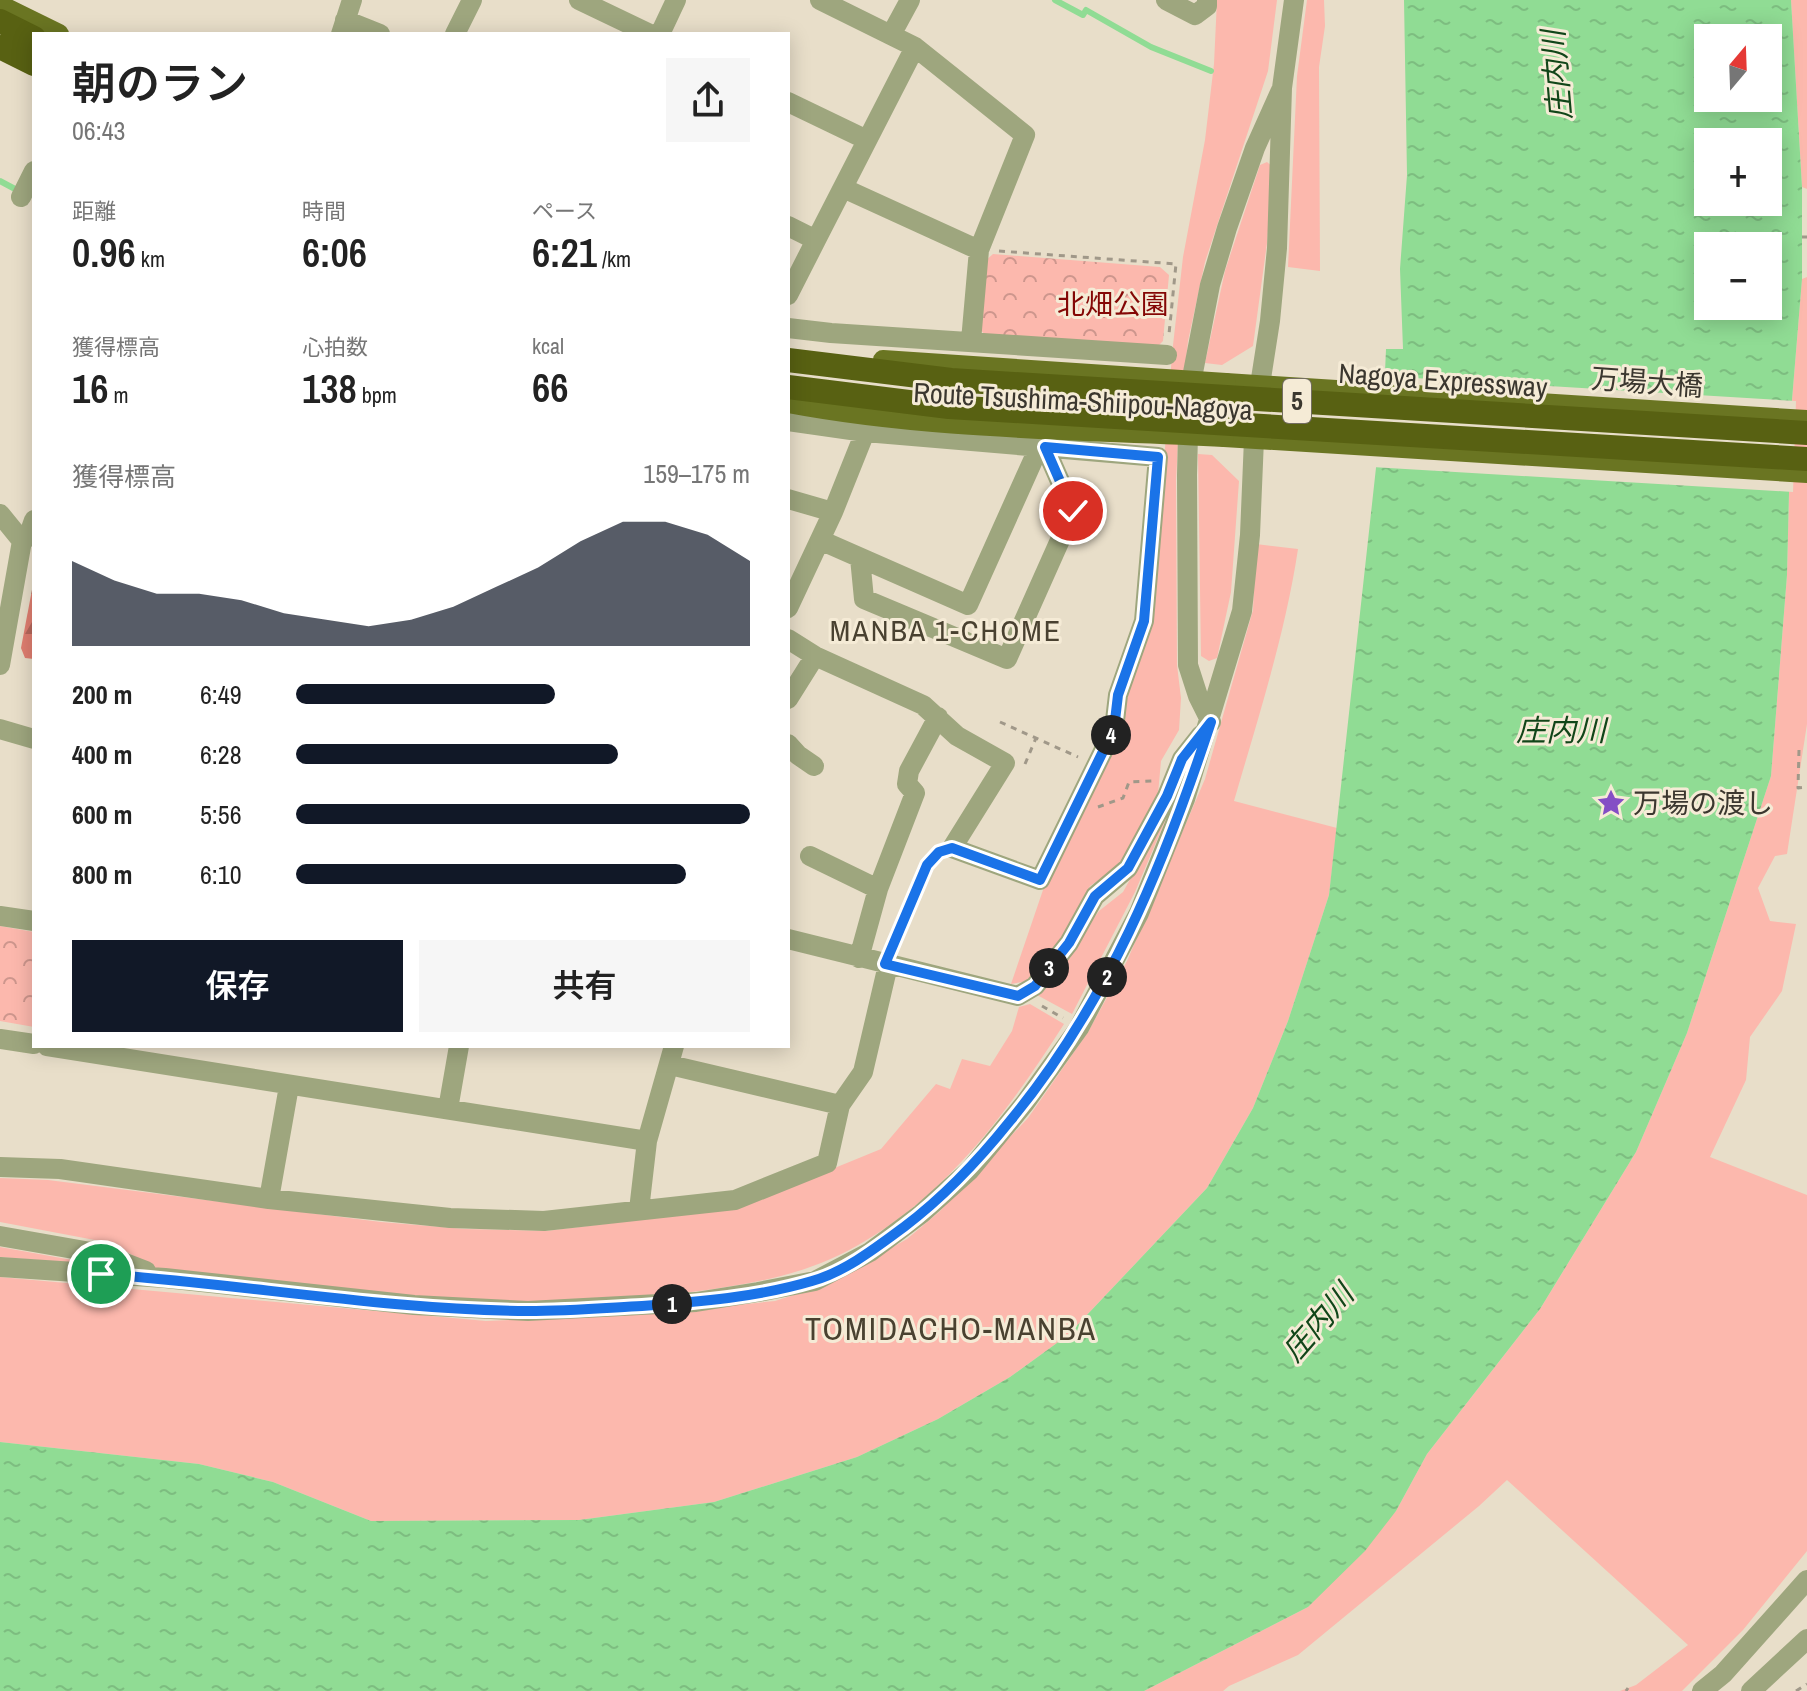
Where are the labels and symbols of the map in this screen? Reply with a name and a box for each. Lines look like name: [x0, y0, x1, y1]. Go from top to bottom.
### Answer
north arrow: [1694, 24, 1782, 112]
water label: 庄内川: [1532, 26, 1580, 122]
park label: 北畑公園: [1057, 285, 1169, 323]
street label: Nagoya Expressway: [1337, 354, 1549, 406]
street label: 万場大橋: [1590, 359, 1704, 405]
street label: Route Tsushima-Shiipou-Nagoya: [912, 373, 1254, 429]
road number: 5: [1283, 379, 1311, 423]
pin: [1039, 477, 1107, 545]
district label: MANBA 1-CHOME: [830, 610, 1062, 650]
water label: 庄内川: [1516, 710, 1609, 750]
pin: 4: [1091, 715, 1131, 755]
place label: 万場の渡し: [1633, 784, 1773, 822]
place icon: 万場の渡し: [1596, 788, 1626, 818]
pin: 3: [1029, 948, 1069, 988]
pin: 2: [1087, 957, 1127, 997]
pin: [67, 1240, 135, 1308]
water label: 庄内川: [1273, 1273, 1364, 1369]
pin: 1: [652, 1284, 692, 1324]
district label: TOMIDACHO-MANBA: [805, 1307, 1097, 1350]

